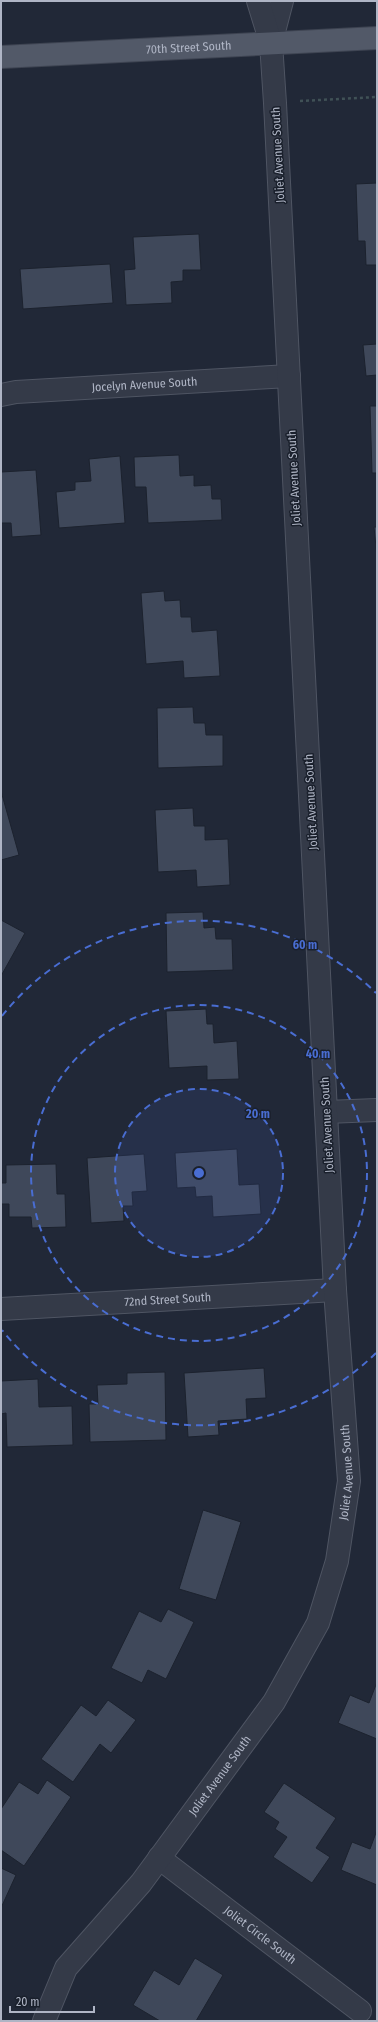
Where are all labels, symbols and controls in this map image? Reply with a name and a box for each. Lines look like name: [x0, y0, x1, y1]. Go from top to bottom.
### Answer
street label: 70th Street South: [146, 38, 232, 57]
street label: Joliet Avenue South: [268, 107, 288, 203]
street label: Jocelyn Avenue South: [91, 374, 198, 395]
street label: Joliet Avenue South: [284, 430, 304, 526]
street label: Joliet Avenue South: [301, 754, 321, 850]
text: 60 m: [293, 938, 317, 952]
text: 40 m: [306, 1047, 330, 1061]
street label: Joliet Avenue South: [317, 1077, 337, 1173]
text: 20 m: [245, 1107, 270, 1121]
centre of rings: [192, 1166, 206, 1180]
street label: 72nd Street South: [124, 1290, 211, 1309]
street label: Joliet Avenue South: [336, 1424, 356, 1521]
street label: Joliet Avenue South: [186, 1733, 254, 1819]
street label: Joliet Circle South: [221, 1903, 299, 1967]
scale bar: [10, 1988, 94, 2014]
text: 20 m: [16, 1995, 40, 2009]

